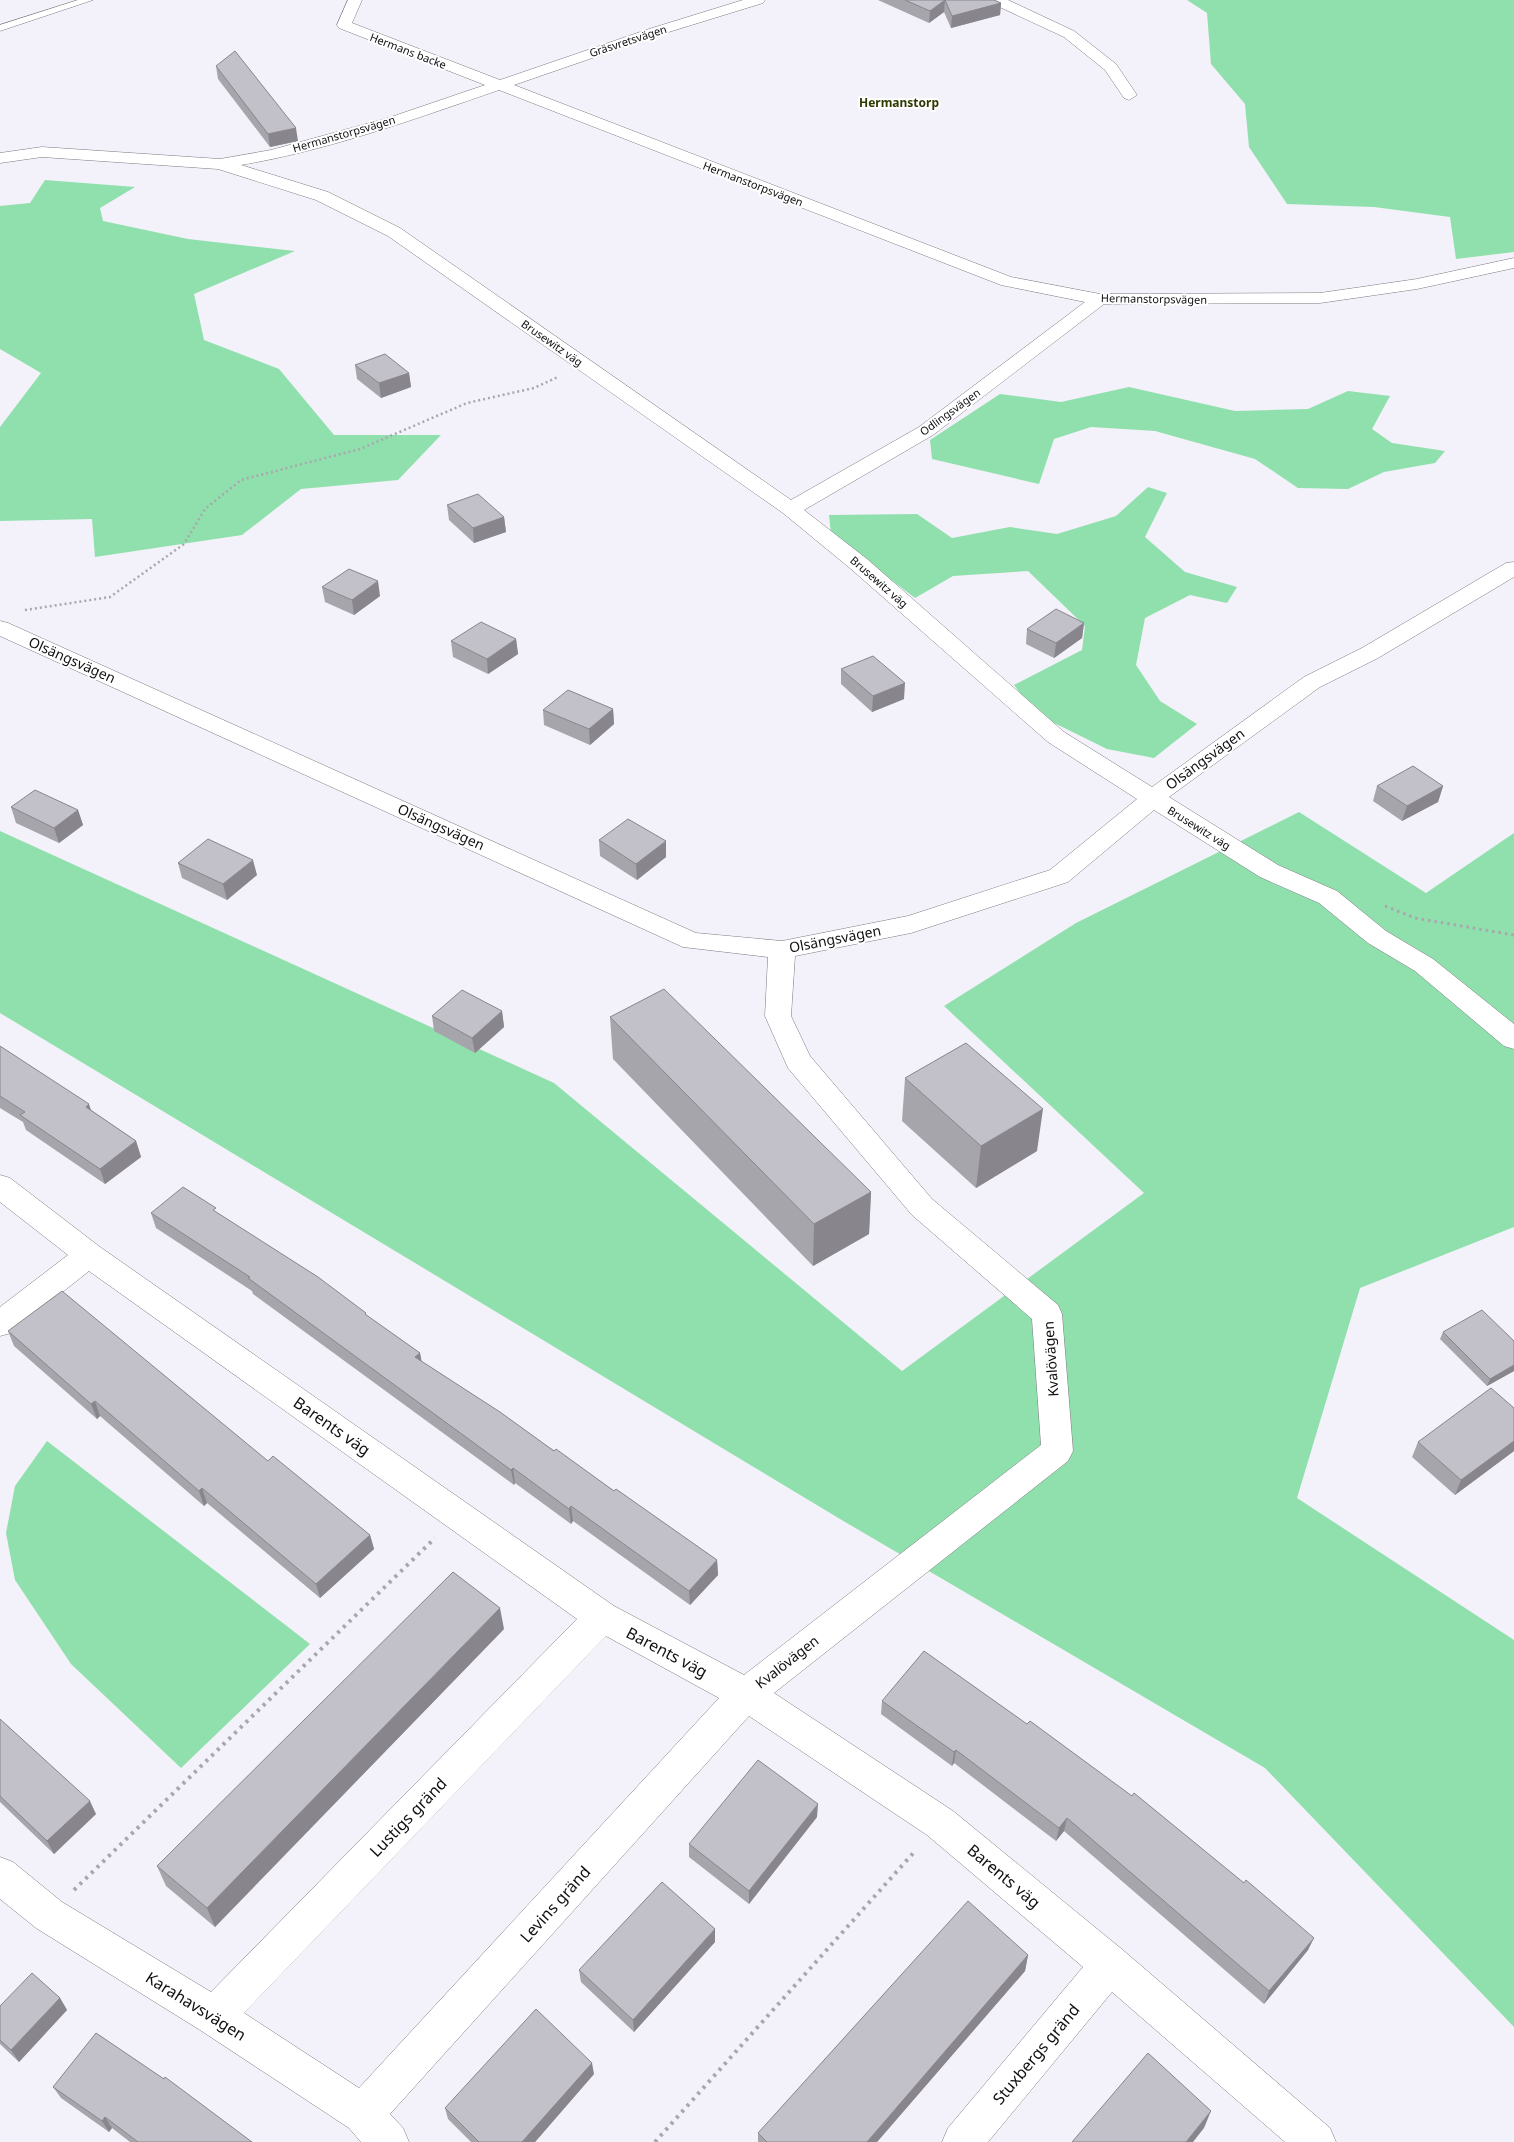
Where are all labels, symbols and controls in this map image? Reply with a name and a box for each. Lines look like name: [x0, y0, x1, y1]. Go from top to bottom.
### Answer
street label: Gräsvretsvägen: [587, 21, 669, 60]
street label: Hermans backe: [368, 29, 448, 72]
district label: Hermanstorp: [859, 94, 939, 111]
street label: Hermanstorpsvägen: [291, 112, 397, 155]
street label: Hermanstorpsvägen: [701, 158, 805, 210]
street label: Hermanstorpsvägen: [1101, 290, 1207, 307]
street label: Brusewitz väg: [519, 316, 586, 369]
street label: Odlingsvägen: [916, 385, 983, 439]
street label: Brusewitz väg: [847, 552, 911, 611]
street label: Olsängsvägen: [26, 632, 119, 687]
street label: Olsängsvägen: [1161, 724, 1248, 794]
street label: Olsängsvägen: [395, 799, 488, 854]
street label: Brusewitz väg: [1165, 802, 1234, 853]
street label: Olsängsvägen: [787, 920, 882, 957]
street label: Kvalövägen: [1038, 1321, 1063, 1397]
street label: Barents väg: [289, 1391, 375, 1461]
street label: Barents väg: [622, 1621, 712, 1683]
street label: Kvalövägen: [751, 1631, 822, 1692]
street label: Lustigs gränd: [365, 1773, 451, 1861]
street label: Barents väg: [963, 1839, 1045, 1913]
street label: Levins gränd: [515, 1861, 595, 1947]
street label: Karahavsvägen: [142, 1966, 250, 2046]
street label: Stuxbergs gränd: [987, 1999, 1085, 2109]

